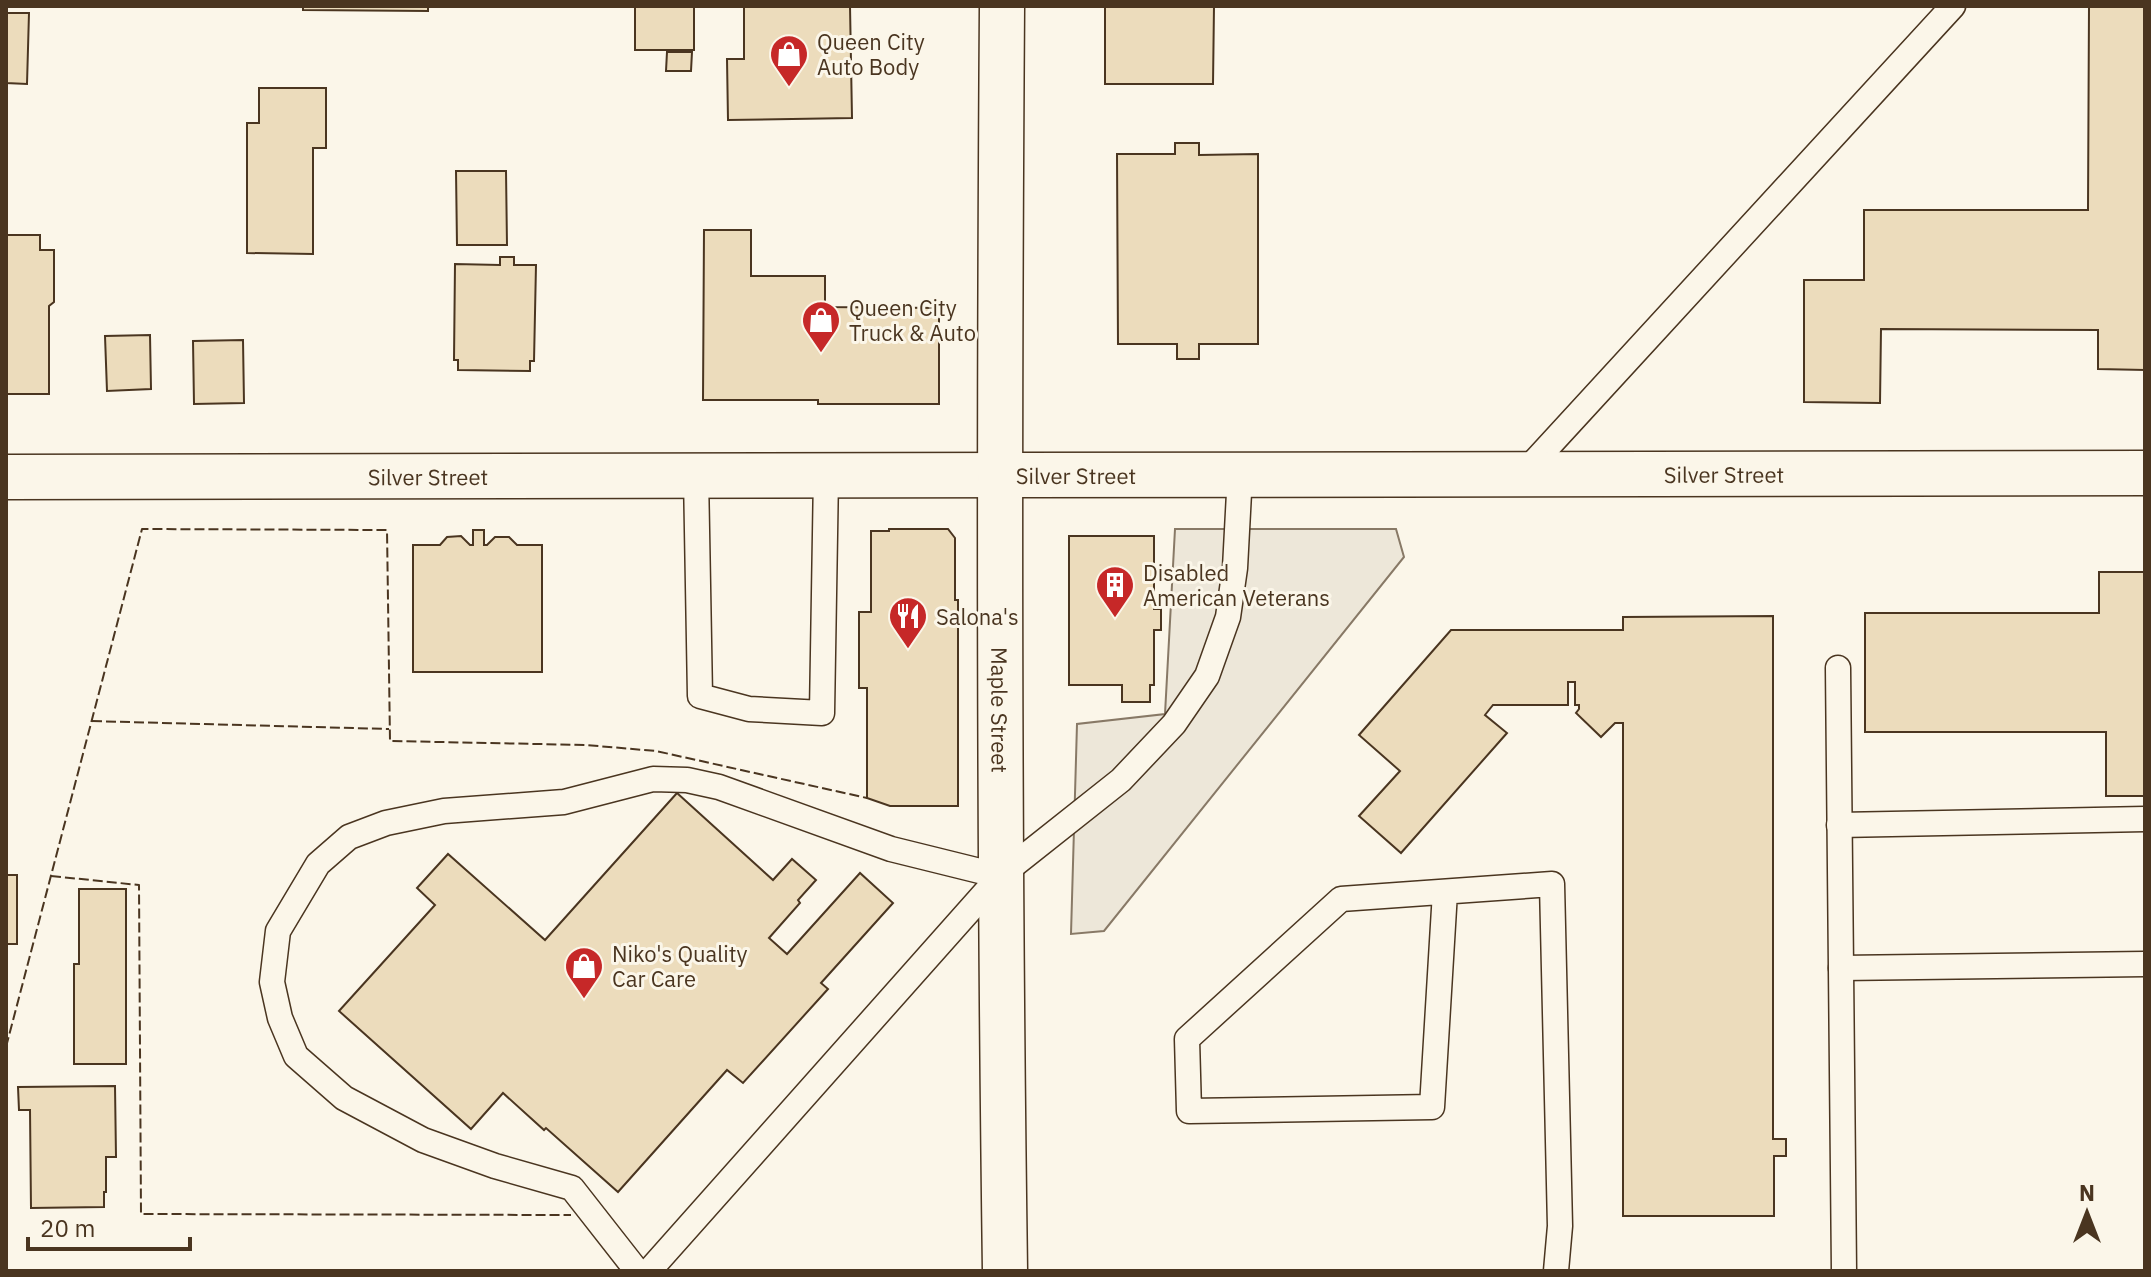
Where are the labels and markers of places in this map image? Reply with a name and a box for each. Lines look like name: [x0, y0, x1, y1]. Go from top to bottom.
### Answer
place label: Queen City Auto Body: [817, 27, 925, 81]
shop icon: Queen City Auto Body: [768, 33, 810, 88]
place label: Queen City Truck & Auto: [849, 293, 976, 347]
shop icon: Queen City Truck & Auto: [800, 299, 842, 354]
place label: Disabled American Veterans: [1143, 558, 1330, 612]
building icon: Disabled American Veterans: [1094, 564, 1136, 619]
restaurant icon: Salona's: [887, 595, 929, 650]
place label: Salona's: [936, 602, 1019, 631]
place label: Niko's Quality Car Care: [612, 939, 747, 993]
shop icon: Niko's Quality Car Care: [563, 945, 605, 1000]

